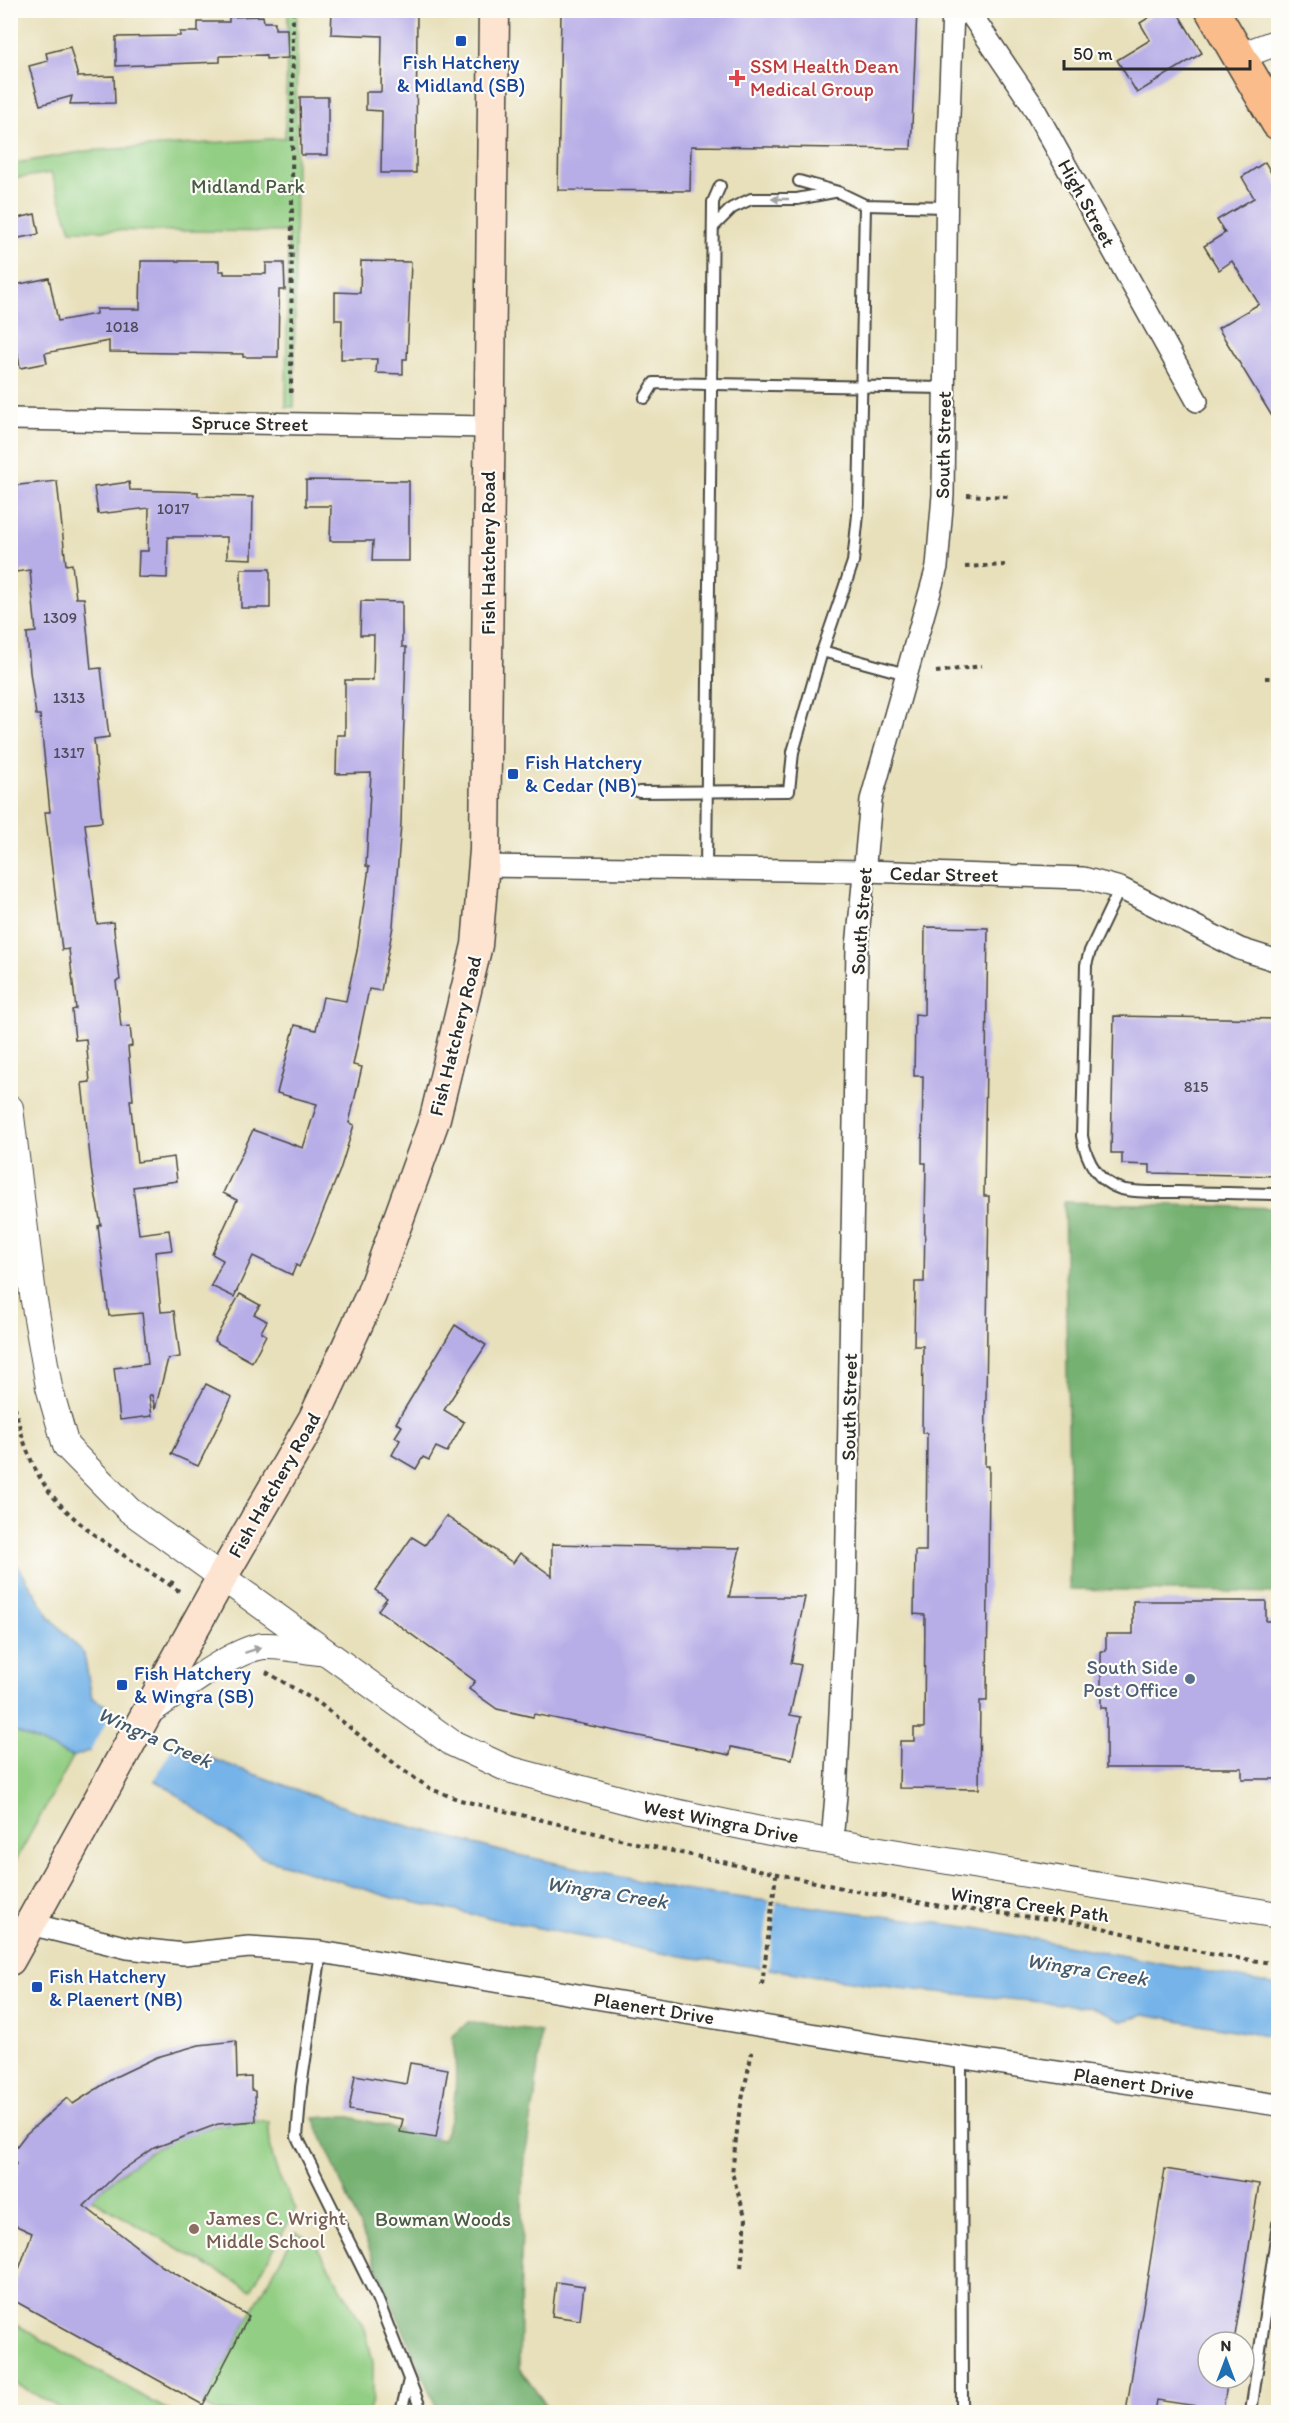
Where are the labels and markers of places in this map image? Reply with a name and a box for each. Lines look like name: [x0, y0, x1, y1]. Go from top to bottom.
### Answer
marker: Fish Hatchery & Midland (SB): [454, 34, 468, 48]
place label: Fish Hatchery & Midland (SB): [397, 50, 525, 97]
place label: SSM Health Dean Medical Group: [750, 54, 899, 101]
marker: SSM Health Dean Medical Group: [728, 69, 746, 87]
place label: Fish Hatchery & Cedar (NB): [525, 750, 642, 797]
marker: Fish Hatchery & Cedar (NB): [506, 767, 520, 781]
place label: South Side Post Office: [1083, 1655, 1178, 1702]
place label: Fish Hatchery & Wingra (SB): [134, 1661, 254, 1708]
marker: South Side Post Office: [1183, 1672, 1197, 1686]
marker: Fish Hatchery & Wingra (SB): [115, 1678, 129, 1692]
place label: Fish Hatchery & Plaenert (NB): [49, 1964, 183, 2011]
marker: Fish Hatchery & Plaenert (NB): [30, 1980, 44, 1994]
place label: James C. Wright Middle School: [206, 2206, 346, 2253]
marker: James C. Wright Middle School: [187, 2222, 201, 2236]

